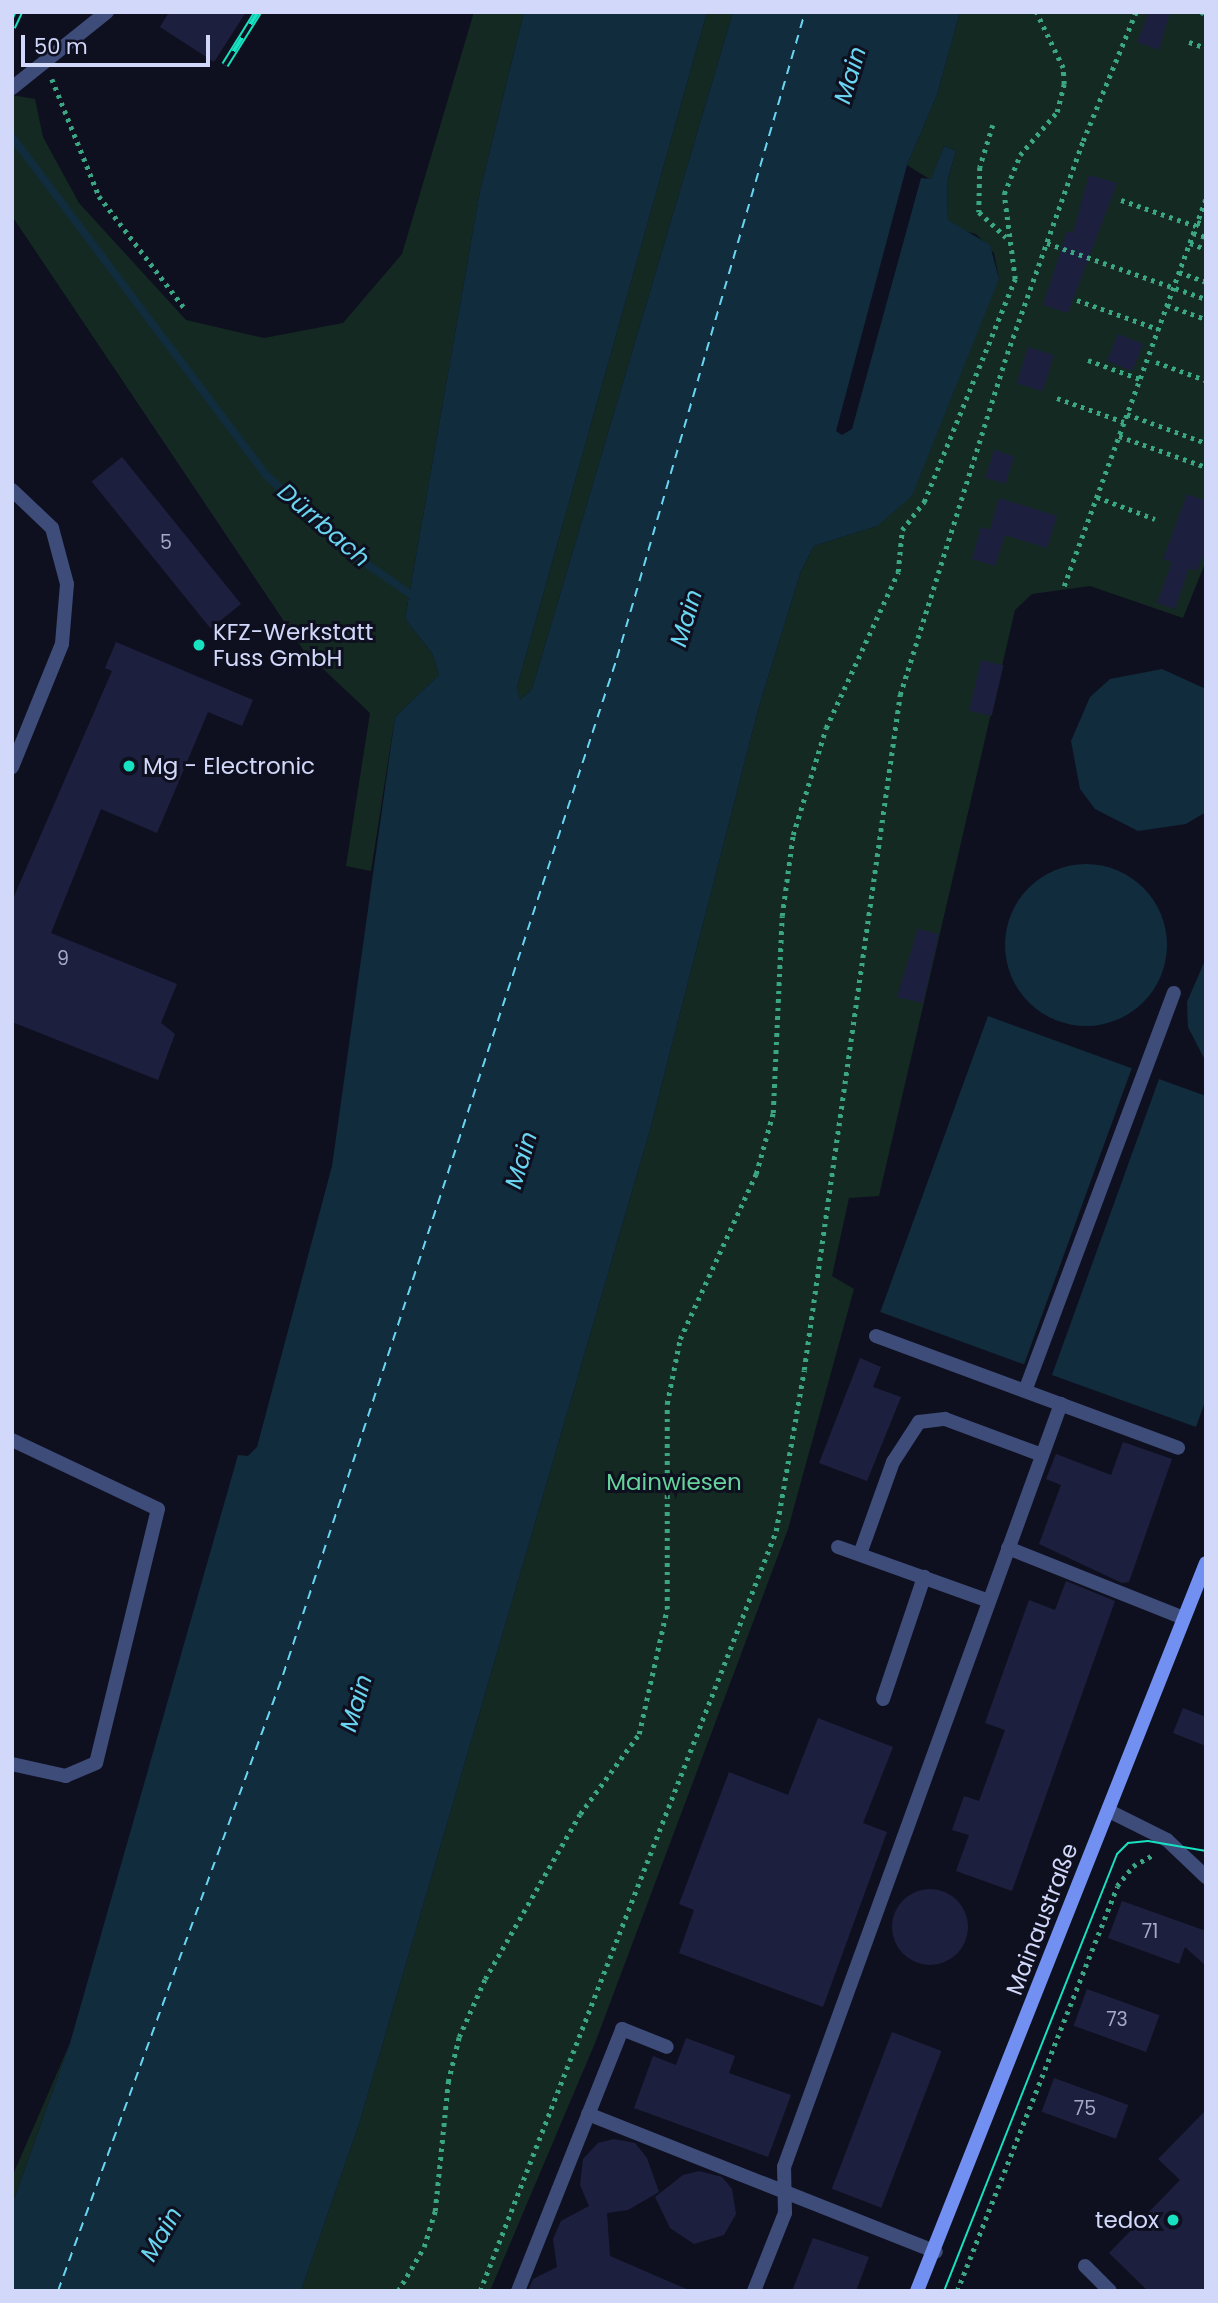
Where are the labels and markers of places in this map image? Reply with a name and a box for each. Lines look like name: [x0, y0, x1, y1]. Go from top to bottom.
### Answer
place label: KFZ-Werkstatt Fuss GmbH: [213, 618, 373, 672]
marker: KFZ-Werkstatt Fuss GmbH: [191, 637, 207, 653]
place label: Mg - Electronic: [143, 752, 315, 780]
marker: Mg - Electronic: [121, 758, 137, 774]
place label: tedox: [1095, 2206, 1159, 2234]
marker: tedox: [1165, 2212, 1181, 2228]

